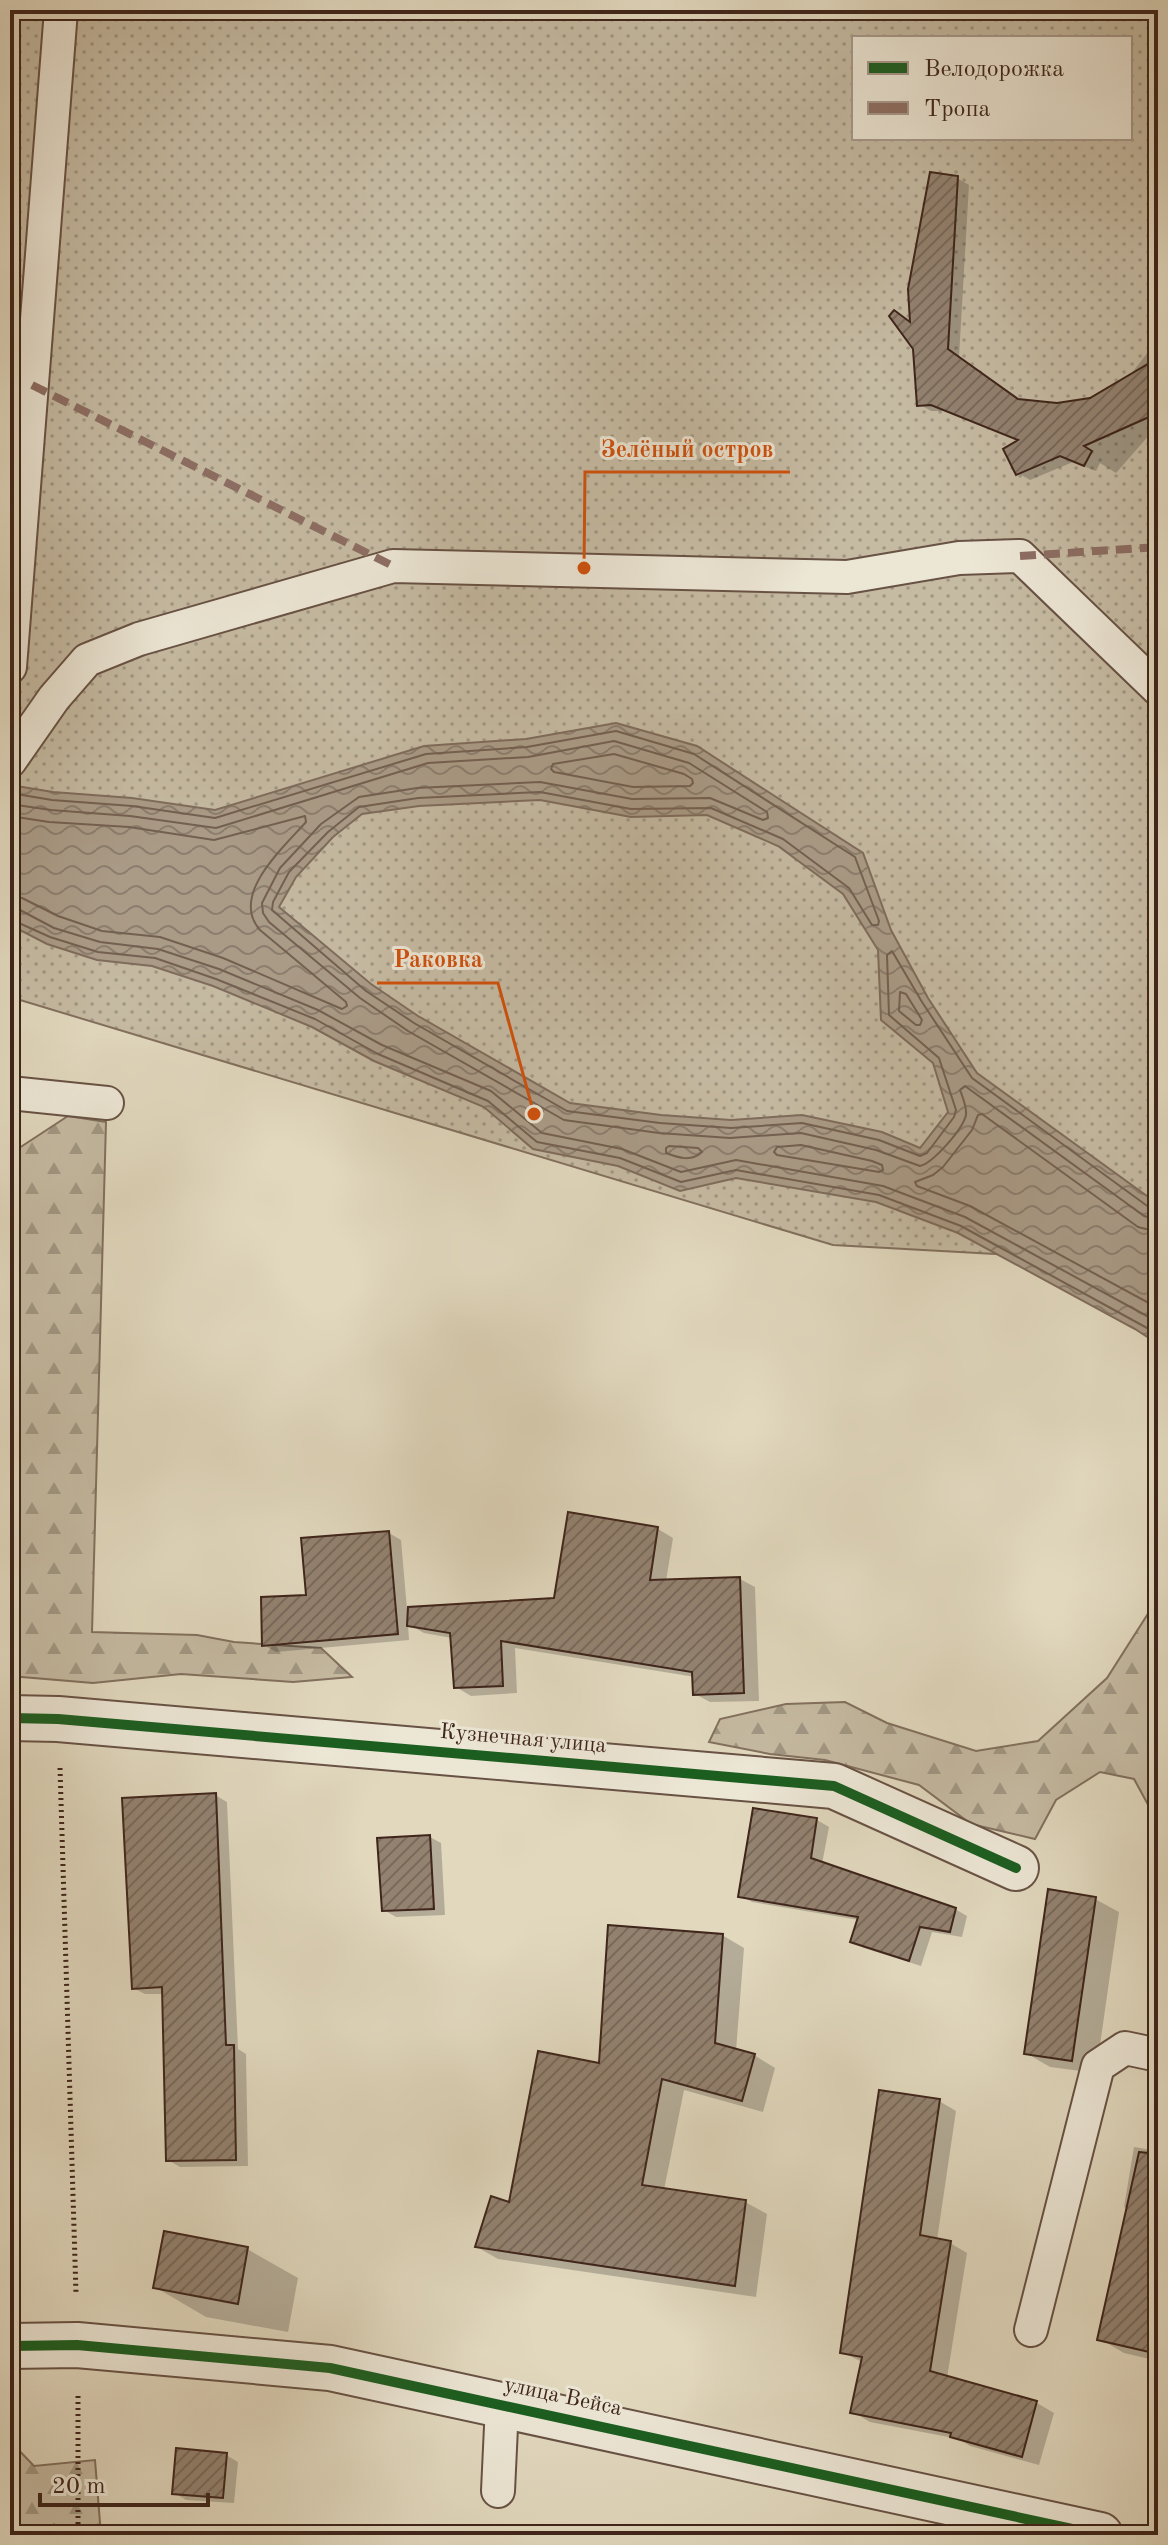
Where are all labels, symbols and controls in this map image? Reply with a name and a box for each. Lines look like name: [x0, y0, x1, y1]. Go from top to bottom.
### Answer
legend: [852, 36, 1132, 140]
text: Велодорожка: [924, 58, 1064, 82]
text: Тропа: [924, 98, 991, 122]
callout: Зелёный остров: [585, 424, 790, 472]
text: Зелёный остров: [601, 439, 774, 463]
callout: Раковка: [377, 935, 498, 983]
text: Раковка: [393, 949, 483, 973]
street label: Кузнечная улица: [439, 1721, 607, 1757]
street label: улица Вейса: [502, 2374, 624, 2420]
scale bar: [40, 2457, 208, 2507]
text: 20 m: [52, 2475, 106, 2499]

